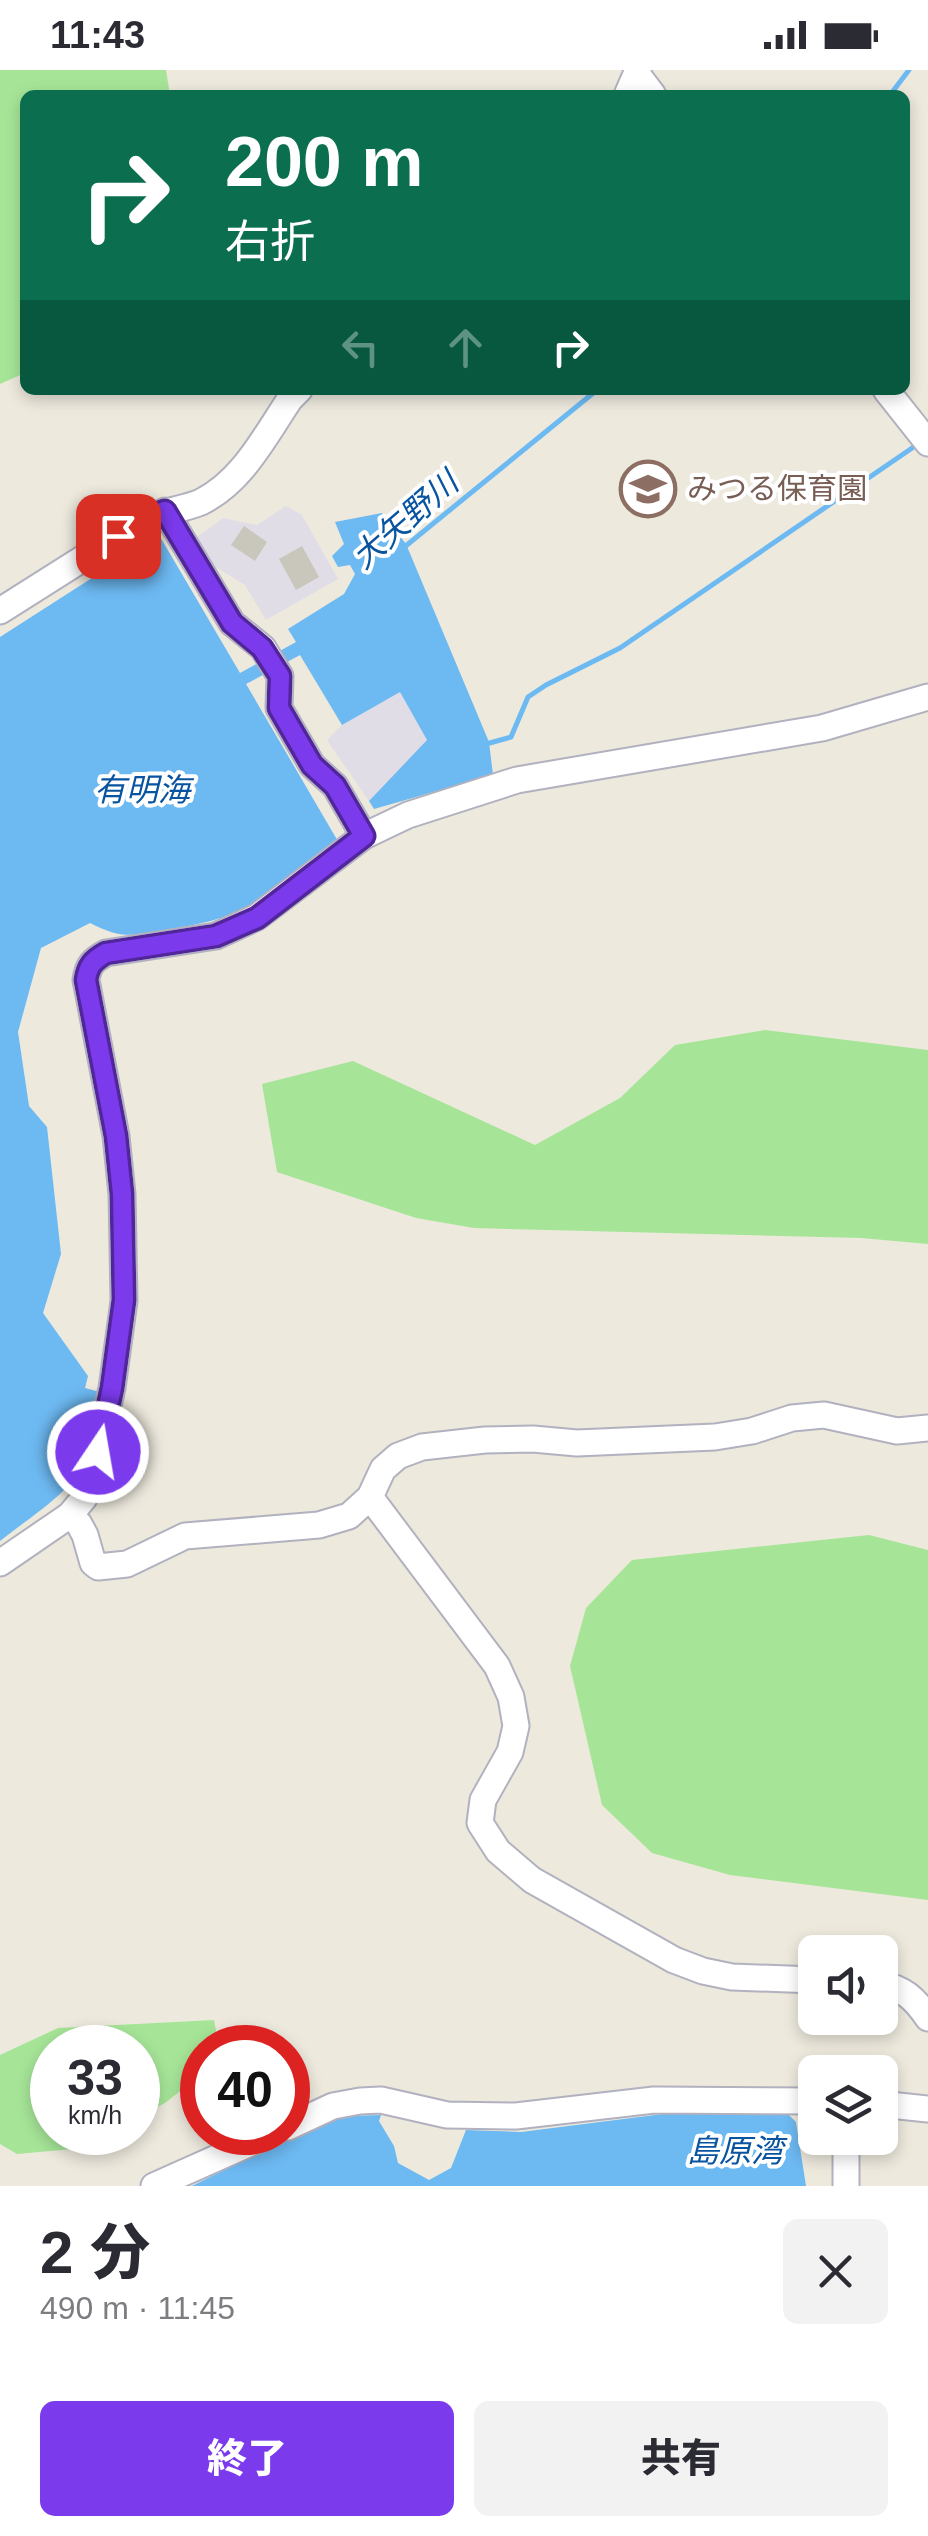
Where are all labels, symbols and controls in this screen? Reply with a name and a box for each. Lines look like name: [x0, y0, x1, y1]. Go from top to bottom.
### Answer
text: 11:43: [50, 14, 145, 56]
text: 200 m: [225, 123, 423, 201]
icon: right: [60, 130, 190, 260]
text: 右折: [225, 216, 315, 267]
icon: left: [333, 320, 388, 375]
icon: ahead: [438, 320, 493, 375]
icon: right: [543, 320, 598, 375]
school or university icon: みつる保育園: [618, 459, 678, 519]
water label: 大矢野川: [345, 462, 467, 576]
place label: みつる保育園: [687, 472, 867, 505]
pin: [76, 494, 161, 579]
icon: arrive: [91, 509, 146, 564]
water label: 有明海: [94, 772, 195, 808]
position arrow: [46, 1400, 150, 1504]
map controls: [798, 1935, 898, 2155]
button: sound: [798, 1935, 898, 2035]
speed limit sign: 40: [180, 2025, 310, 2155]
text: 33: [67, 2050, 123, 2106]
button: layers: [798, 2055, 898, 2155]
text: km/h: [68, 2101, 122, 2129]
water label: 島原湾: [687, 2133, 788, 2169]
text: 2 分: [40, 2219, 150, 2286]
button: close: [783, 2219, 888, 2324]
text: 490 m · 11:45: [40, 2290, 235, 2326]
button: 終了: [40, 2401, 454, 2516]
button: 共有: [474, 2401, 888, 2516]

